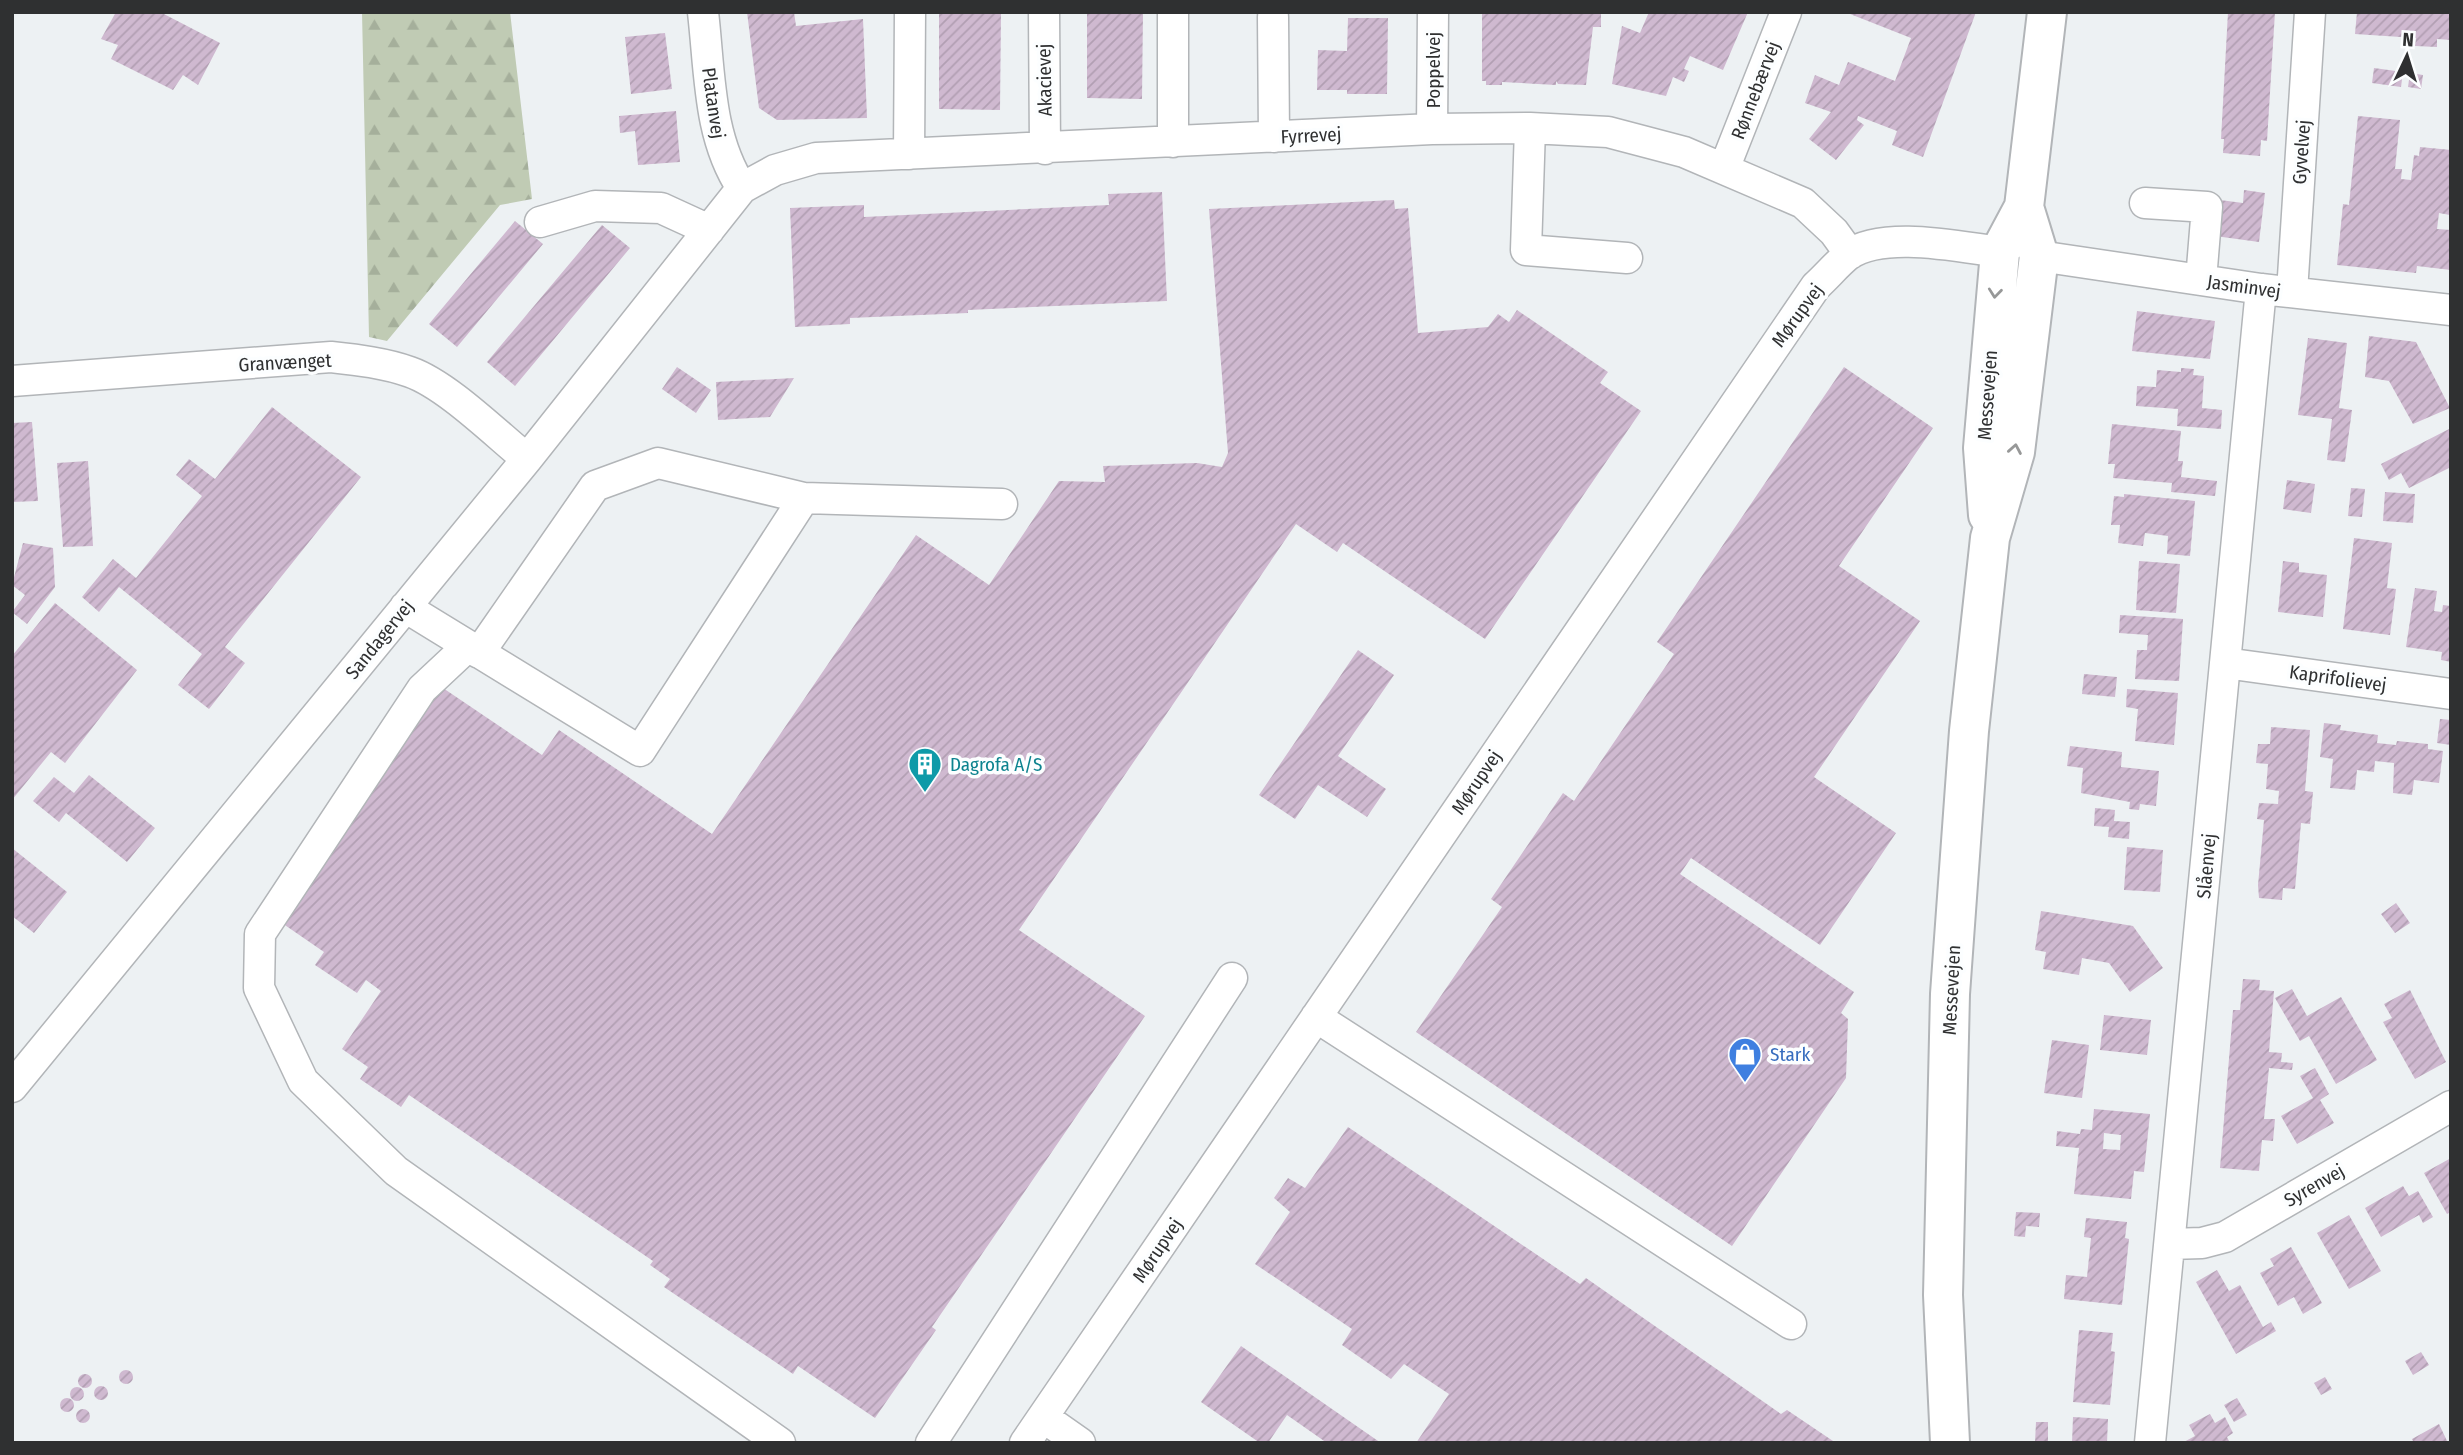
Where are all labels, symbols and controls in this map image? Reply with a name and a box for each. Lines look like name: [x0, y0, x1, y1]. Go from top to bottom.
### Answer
north arrow: [2372, 21, 2442, 91]
text: N: [2402, 28, 2415, 51]
street label: Poppelvej: [1422, 32, 1445, 108]
street label: Rønnebærvej: [1726, 38, 1785, 142]
street label: Akacievej: [1032, 43, 1057, 117]
street label: Platanvej: [697, 66, 730, 140]
street label: Gyvelvej: [2288, 119, 2315, 185]
street label: Fyrrevej: [1280, 122, 1342, 149]
street label: Jasminvej: [2206, 270, 2282, 303]
street label: Mørupvej: [1767, 279, 1828, 351]
one-way arrow: [1988, 287, 2003, 299]
street label: Granvænget: [238, 349, 333, 376]
street label: Messevejen: [1973, 349, 2002, 441]
one-way arrow: [2006, 443, 2021, 455]
street label: Sandagervej: [340, 595, 418, 684]
street label: Kaprifolievej: [2288, 660, 2388, 697]
building icon: Dagrofa A/S: [906, 745, 944, 794]
street label: Mørupvej: [1447, 746, 1506, 819]
place label: Dagrofa A/S: [950, 753, 1043, 776]
street label: Slåenvej: [2192, 832, 2221, 900]
street label: Messevejen: [1938, 944, 1965, 1036]
shop icon: Stark: [1726, 1035, 1764, 1084]
place label: Stark: [1770, 1043, 1810, 1066]
street label: Syrenvej: [2280, 1159, 2348, 1212]
street label: Mørupvej: [1128, 1214, 1187, 1287]

